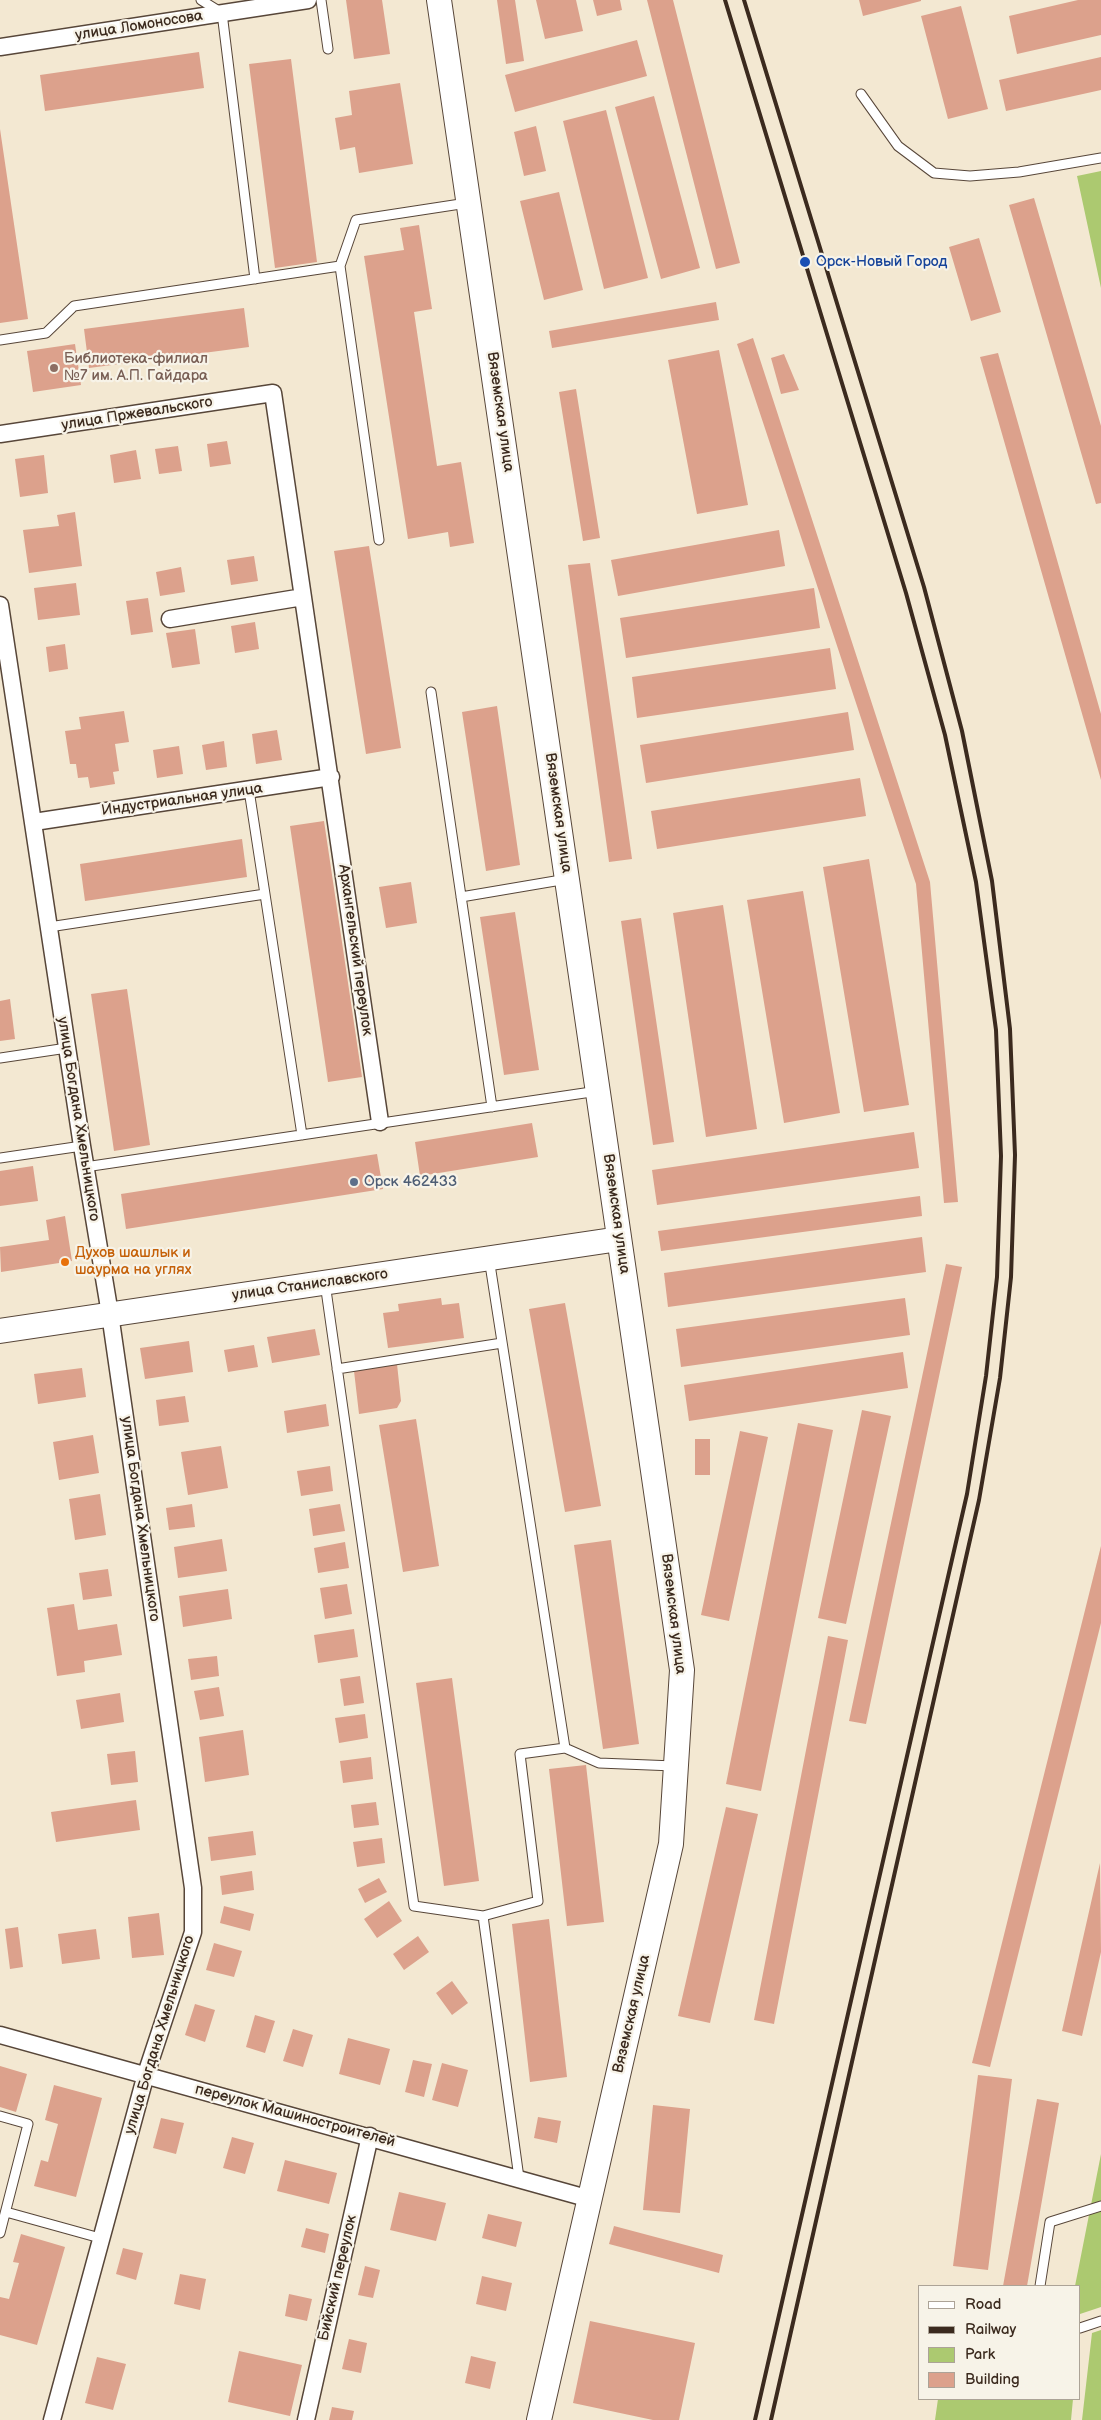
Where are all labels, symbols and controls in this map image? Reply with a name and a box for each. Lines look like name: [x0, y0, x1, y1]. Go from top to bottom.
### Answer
street label: улица Ломоносова: [74, 7, 204, 45]
place label: Орск-Новый Город: [816, 253, 947, 271]
marker: Орск-Новый Город: [798, 255, 812, 269]
place label: Библиотека-филиал №7 им. А.П. Гайдара: [64, 350, 208, 385]
street label: Вяземская улица: [483, 351, 517, 473]
marker: Библиотека-филиал №7 им. А.П. Гайдара: [48, 362, 60, 374]
street label: улица Пржевальского: [60, 393, 214, 435]
street label: Вяземская улица: [541, 752, 575, 874]
street label: Индустриальная улица: [100, 780, 264, 820]
street label: Архангельский переулок: [334, 863, 376, 1037]
street label: улица Богдана Хмельницкого: [53, 1015, 103, 1223]
street label: Вяземская улица: [599, 1153, 633, 1275]
place label: Орск 462433: [364, 1173, 457, 1191]
marker: Орск 462433: [348, 1176, 360, 1188]
place label: Духов шашлык и шаурма на углях: [75, 1244, 191, 1279]
marker: Духов шашлык и шаурма на углях: [59, 1256, 71, 1268]
street label: улица Станиславского: [231, 1265, 389, 1305]
street label: улица Богдана Хмельницкого: [117, 1415, 163, 1623]
street label: Вяземская улица: [657, 1553, 689, 1675]
street label: улица Богдана Хмельницкого: [121, 1933, 199, 2137]
street label: Вяземская улица: [610, 1953, 654, 2075]
street label: переулок Машиностроителей: [193, 2081, 397, 2151]
street label: Бийский переулок: [315, 2213, 361, 2343]
legend: [918, 2285, 1081, 2400]
text: Road: [965, 2295, 1001, 2314]
text: Railway: [965, 2320, 1016, 2339]
text: Park: [965, 2345, 995, 2364]
text: Building: [965, 2370, 1020, 2389]

